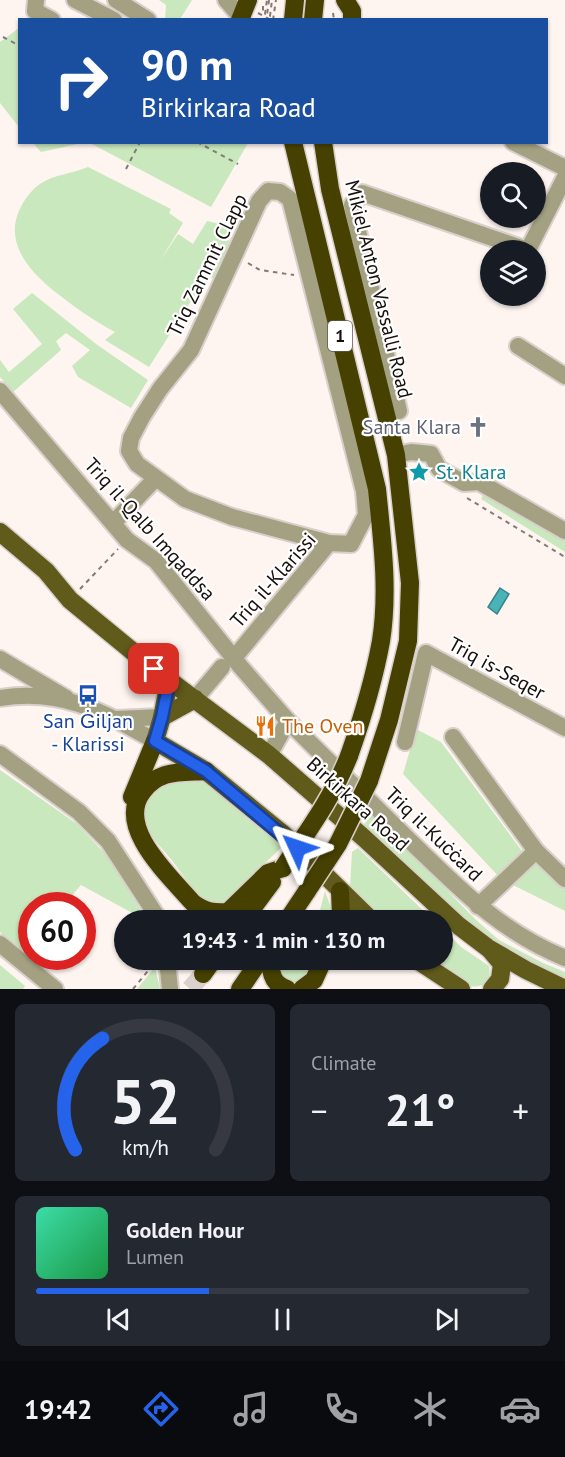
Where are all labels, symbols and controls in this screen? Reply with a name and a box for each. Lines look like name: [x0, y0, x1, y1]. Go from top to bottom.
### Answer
text: 90 m: [141, 37, 233, 92]
icon: right: [42, 42, 120, 120]
text: Birkirkara Road: [141, 90, 316, 124]
map controls: [480, 162, 546, 306]
button: search: [480, 162, 546, 228]
street label: Mikiel Anton Vassalli Road: [339, 177, 419, 401]
street label: Triq Zammit Clapp: [161, 189, 253, 341]
button: layers: [480, 240, 546, 306]
road number: 1: [328, 321, 352, 351]
place label: Santa Klara: [363, 414, 461, 440]
church icon: Santa Klara: [466, 415, 490, 439]
street label: Triq il-Qalb Imqaddsa: [79, 452, 221, 606]
place label: St. Klara: [436, 459, 506, 485]
place icon: St. Klara: [407, 460, 431, 484]
street label: Triq il-Klarissi: [224, 527, 322, 633]
street label: Triq is-Seqer: [444, 631, 550, 705]
pin: [128, 643, 179, 694]
icon: arrive: [137, 652, 170, 685]
bus stop icon: San Ġiljan - Klarissi: [76, 683, 100, 707]
place label: San Ġiljan - Klarissi: [43, 708, 133, 757]
place label: The Oven: [282, 713, 363, 739]
restaurant icon: The Oven: [253, 714, 277, 738]
street label: Birkirkara Road: [301, 751, 415, 857]
street label: Triq il-Kuċċard: [380, 781, 488, 887]
position arrow: [265, 816, 329, 880]
speed limit sign: 60: [18, 892, 96, 970]
text: 19:43 · 1 min · 130 m: [182, 926, 385, 954]
text: Climate: [311, 1050, 377, 1076]
text: 52: [110, 1060, 180, 1141]
text: 21°: [385, 1080, 455, 1138]
text: −: [311, 1089, 328, 1132]
text: +: [512, 1089, 529, 1132]
text: km/h: [121, 1133, 168, 1161]
text: Golden Hour: [126, 1216, 244, 1244]
text: Lumen: [126, 1244, 184, 1270]
icon: previous: [102, 1303, 135, 1336]
icon: pause: [266, 1303, 299, 1336]
icon: next: [430, 1303, 463, 1336]
icon: directions: [140, 1388, 182, 1430]
icon: music: [230, 1388, 272, 1430]
icon: phone: [320, 1388, 362, 1430]
icon: climate: [409, 1388, 451, 1430]
icon: car: [499, 1388, 541, 1430]
text: 19:42: [24, 1392, 92, 1426]

